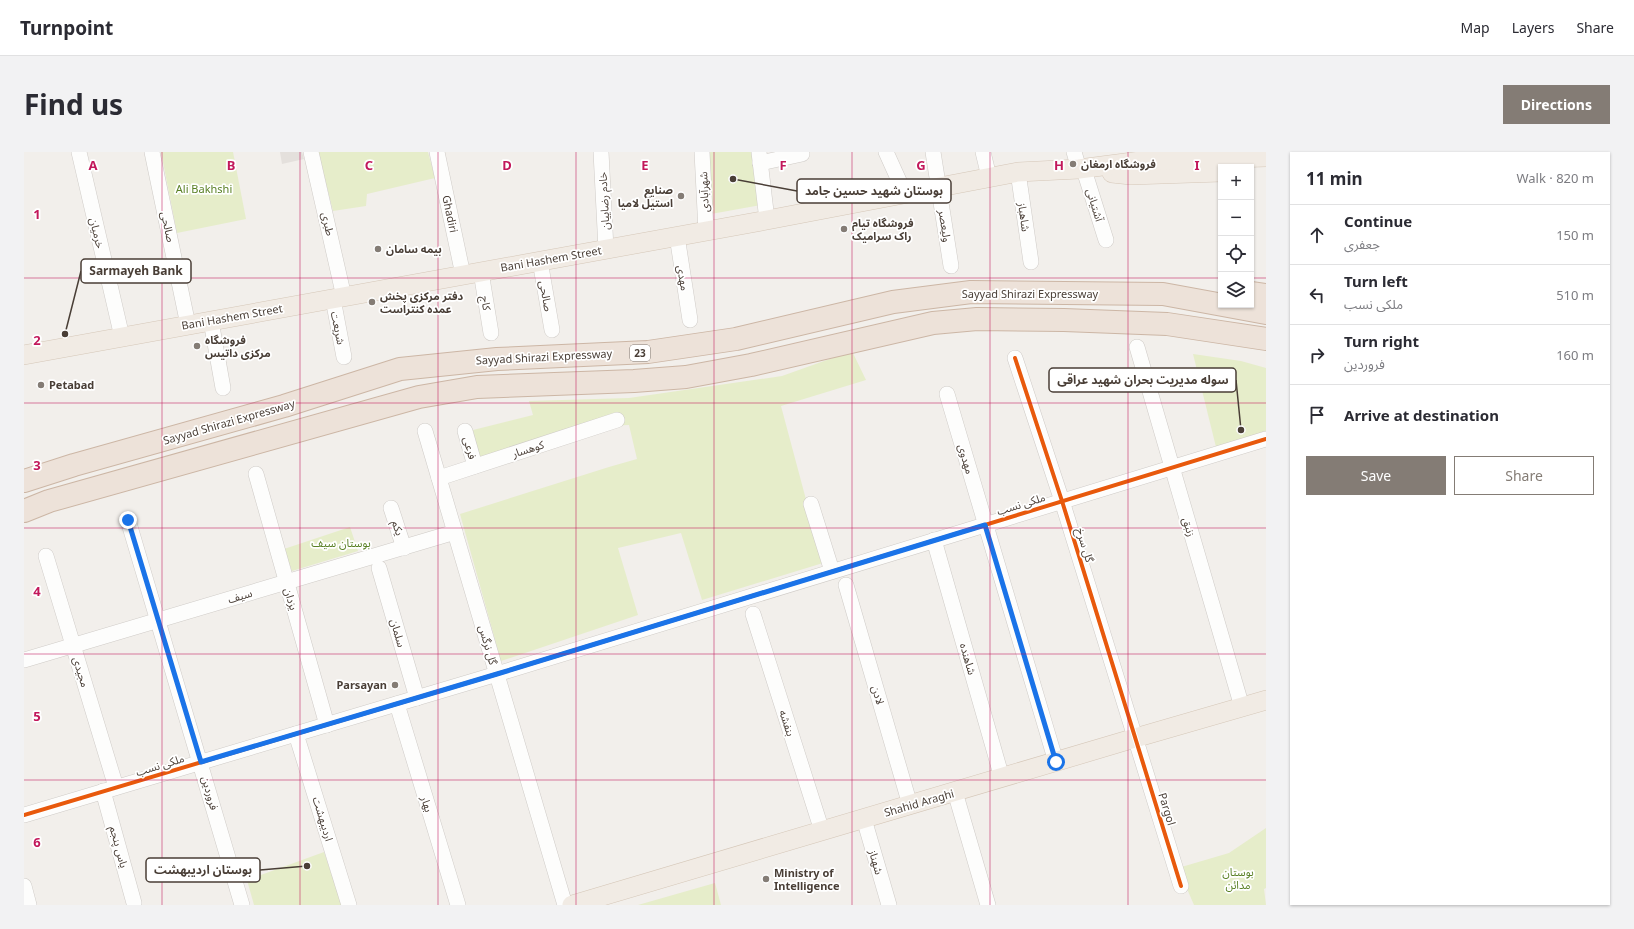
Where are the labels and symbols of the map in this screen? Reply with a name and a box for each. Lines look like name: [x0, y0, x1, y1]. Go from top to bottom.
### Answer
text: A: [89, 156, 98, 174]
text: B: [227, 156, 235, 174]
text: C: [365, 156, 373, 174]
text: D: [502, 156, 512, 174]
text: E: [641, 156, 649, 174]
text: F: [779, 156, 787, 174]
text: G: [916, 156, 926, 174]
text: H: [1054, 156, 1064, 174]
place label: فروشگاه ارمغان: [1081, 156, 1156, 171]
text: I: [1194, 156, 1200, 174]
marker: فروشگاه ارمغان: [1068, 159, 1078, 169]
street label: خادم رضاییان: [594, 171, 614, 230]
street label: شهرآبادی: [695, 171, 712, 213]
callout: بوستان شهید حسین جامد: [797, 179, 951, 203]
park label: Ali Bakhshi: [176, 181, 232, 196]
place label: صنایع استیل لامیا: [618, 182, 673, 210]
text: بوستان شهید حسین جامد: [805, 182, 943, 199]
street label: آشتیانی: [1083, 187, 1108, 224]
marker: صنایع استیل لامیا: [676, 191, 686, 201]
street label: Ghadiri: [439, 194, 462, 234]
street label: شاهباز: [1015, 200, 1034, 233]
text: 1: [33, 205, 41, 223]
street label: ولیعصر: [935, 208, 955, 243]
street label: صالحی: [158, 210, 179, 244]
street label: طبری: [318, 211, 338, 237]
place label: فروشگاه تیام راک سرامیک: [852, 215, 914, 243]
street label: خرمیان: [87, 216, 108, 250]
marker: فروشگاه تیام راک سرامیک: [839, 224, 849, 234]
place label: بیمه سامان: [386, 241, 442, 256]
street label: Bani Hashem Street: [499, 242, 603, 275]
marker: بیمه سامان: [373, 244, 383, 254]
callout: Sarmayeh Bank: [81, 259, 191, 283]
text: Sarmayeh Bank: [89, 262, 183, 279]
street label: مهدی: [674, 264, 693, 292]
street label: صالحی: [536, 279, 557, 313]
street label: Sayyad Shirazi Expressway: [962, 286, 1099, 301]
place label: دفتر مرکزی پخش عمده کنتراست: [380, 288, 464, 316]
street label: کاج: [477, 294, 495, 312]
marker: دفتر مرکزی پخش عمده کنتراست: [367, 297, 377, 307]
street label: Bani Hashem Street: [180, 300, 284, 333]
street label: شریعت: [328, 310, 349, 346]
text: 2: [33, 331, 41, 349]
place label: فروشگاه مرکزی داتیس: [205, 332, 271, 360]
marker: فروشگاه مرکزی داتیس: [192, 341, 202, 351]
street label: Sayyad Shirazi Expressway: [475, 345, 613, 368]
road number: 23: [630, 345, 650, 361]
callout: سوله مدیریت بحران شهید عراقی: [1049, 368, 1236, 392]
text: سوله مدیریت بحران شهید عراقی: [1057, 371, 1229, 388]
place label: Petabad: [49, 377, 94, 392]
marker: Petabad: [36, 380, 46, 390]
street label: Sayyad Shirazi Expressway: [161, 395, 297, 448]
street label: فرعی: [460, 435, 481, 461]
street label: کوهسار: [509, 436, 546, 461]
street label: مهدوی: [955, 442, 978, 476]
text: 3: [33, 456, 41, 474]
street label: ملکی نسب: [995, 489, 1047, 518]
route end: [119, 511, 137, 529]
street label: زنبق: [1180, 516, 1199, 538]
street label: یکم: [387, 518, 408, 538]
street label: گل سرخ: [1072, 526, 1098, 565]
park label: بوستان سیف: [311, 535, 371, 550]
text: 4: [33, 582, 41, 600]
street label: سیف: [226, 585, 254, 606]
street label: یزدان: [281, 586, 302, 612]
street label: سلمان: [387, 617, 410, 649]
street label: گل نرگس: [476, 623, 501, 667]
street label: شاهنده: [957, 641, 980, 677]
street label: مجیدی: [70, 655, 93, 689]
place label: Parsayan: [337, 677, 387, 692]
marker: Parsayan: [390, 680, 400, 690]
street label: لادن: [869, 684, 888, 706]
text: 5: [33, 707, 41, 725]
street label: بنفشه: [776, 708, 799, 738]
street label: ملکی نسب: [134, 750, 186, 779]
route start: [1047, 753, 1065, 771]
street label: فروردین: [198, 774, 222, 812]
street label: Shahid Araghi: [882, 785, 956, 820]
street label: Pargol: [1155, 791, 1180, 827]
street label: بهار: [418, 793, 437, 814]
street label: اردیبهشت: [310, 795, 337, 843]
street label: یاس پنجم: [105, 824, 132, 870]
text: 6: [33, 833, 41, 851]
street label: شهناز: [866, 847, 887, 876]
callout: بوستان اردیبهشت: [146, 858, 260, 882]
text: بوستان اردیبهشت: [154, 861, 252, 878]
park label: بوستان مدائن: [1222, 864, 1254, 892]
place label: Ministry of Intelligence: [774, 865, 840, 893]
marker: Ministry of Intelligence: [761, 874, 771, 884]

